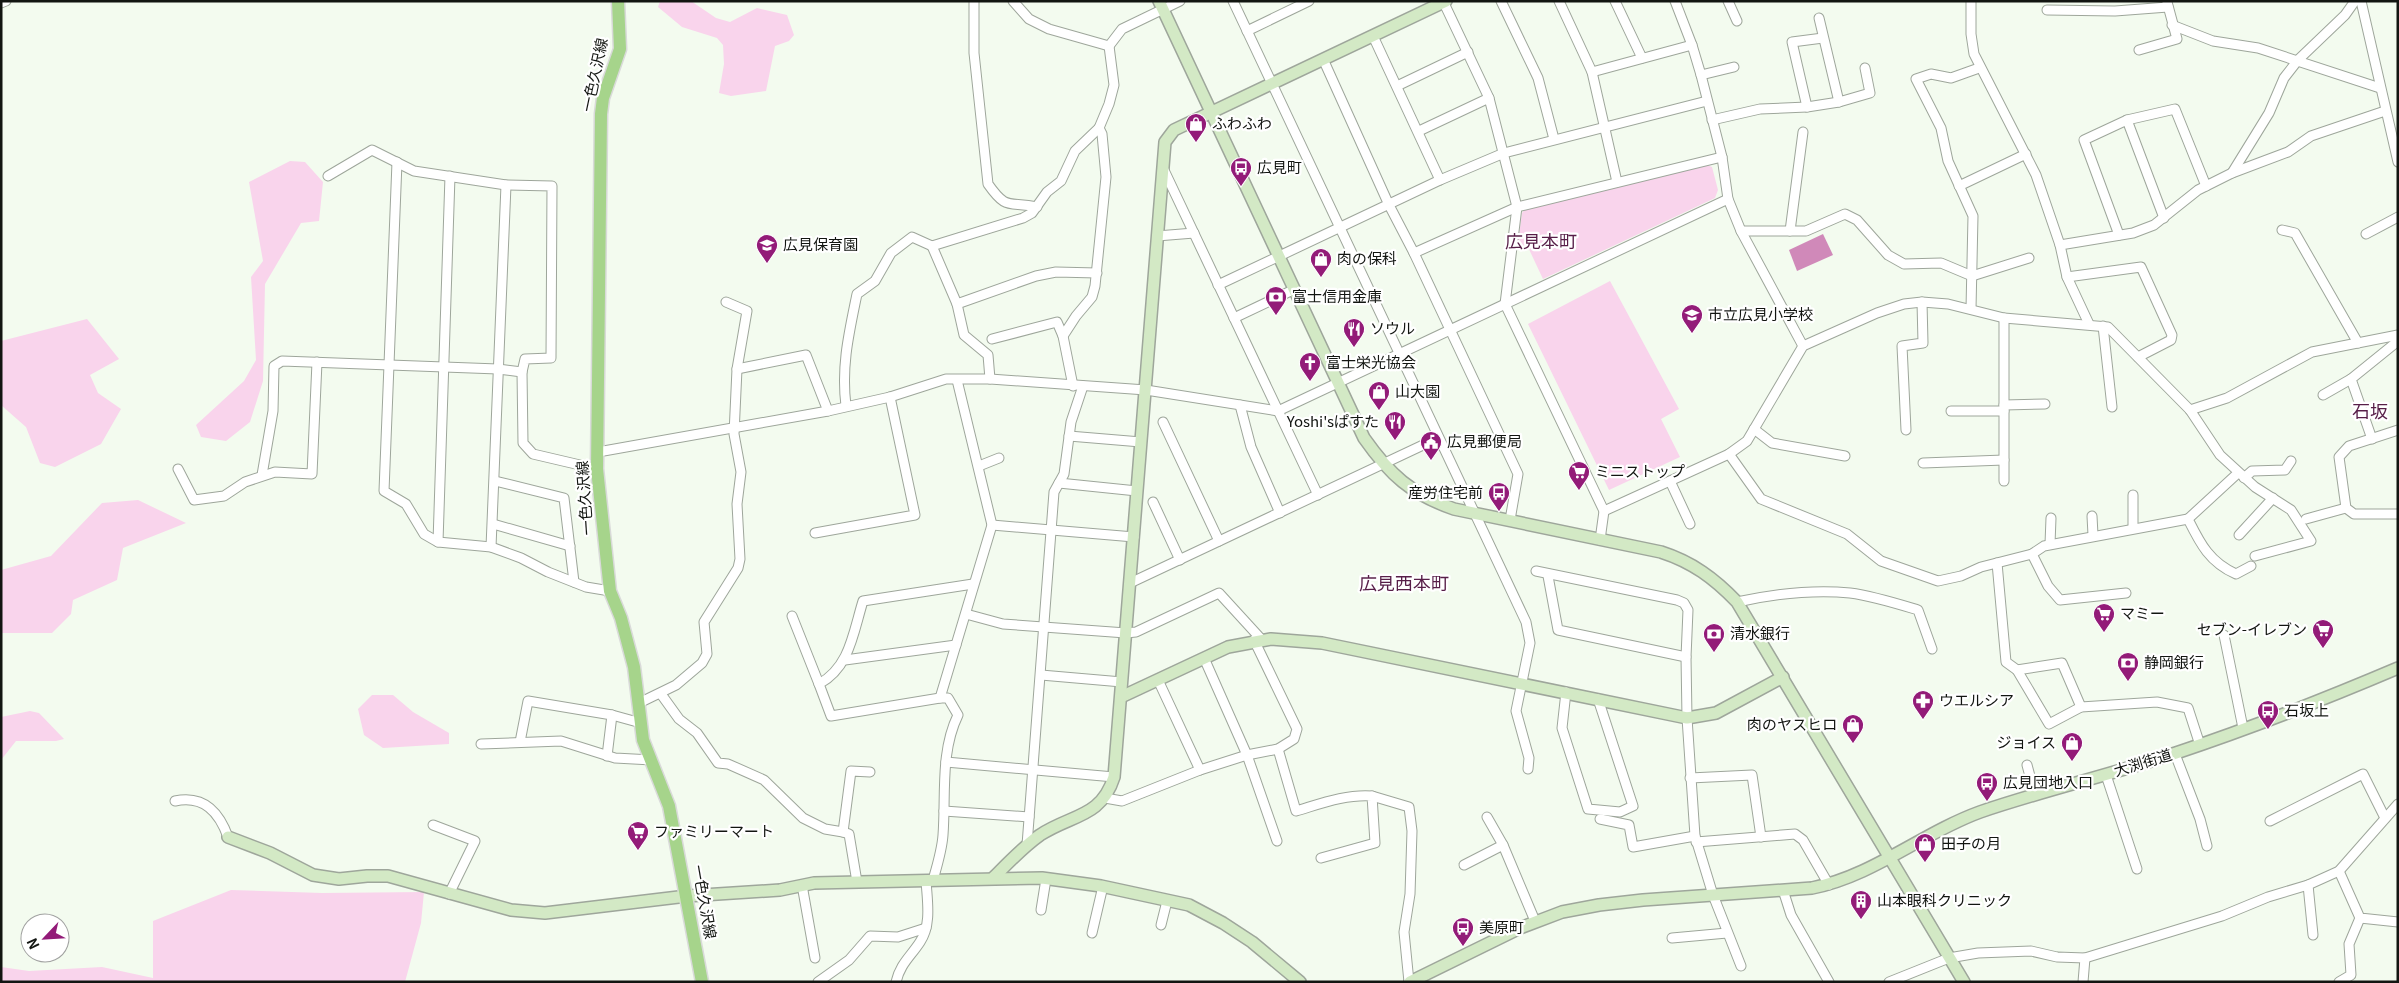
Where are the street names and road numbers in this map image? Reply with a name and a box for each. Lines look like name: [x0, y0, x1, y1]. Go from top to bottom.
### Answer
street label: 一色久沢線: [575, 36, 612, 114]
street label: 一色久沢線: [570, 460, 597, 536]
street label: 大渕街道: [2111, 743, 2174, 780]
street label: 一色久沢線: [689, 863, 722, 941]

